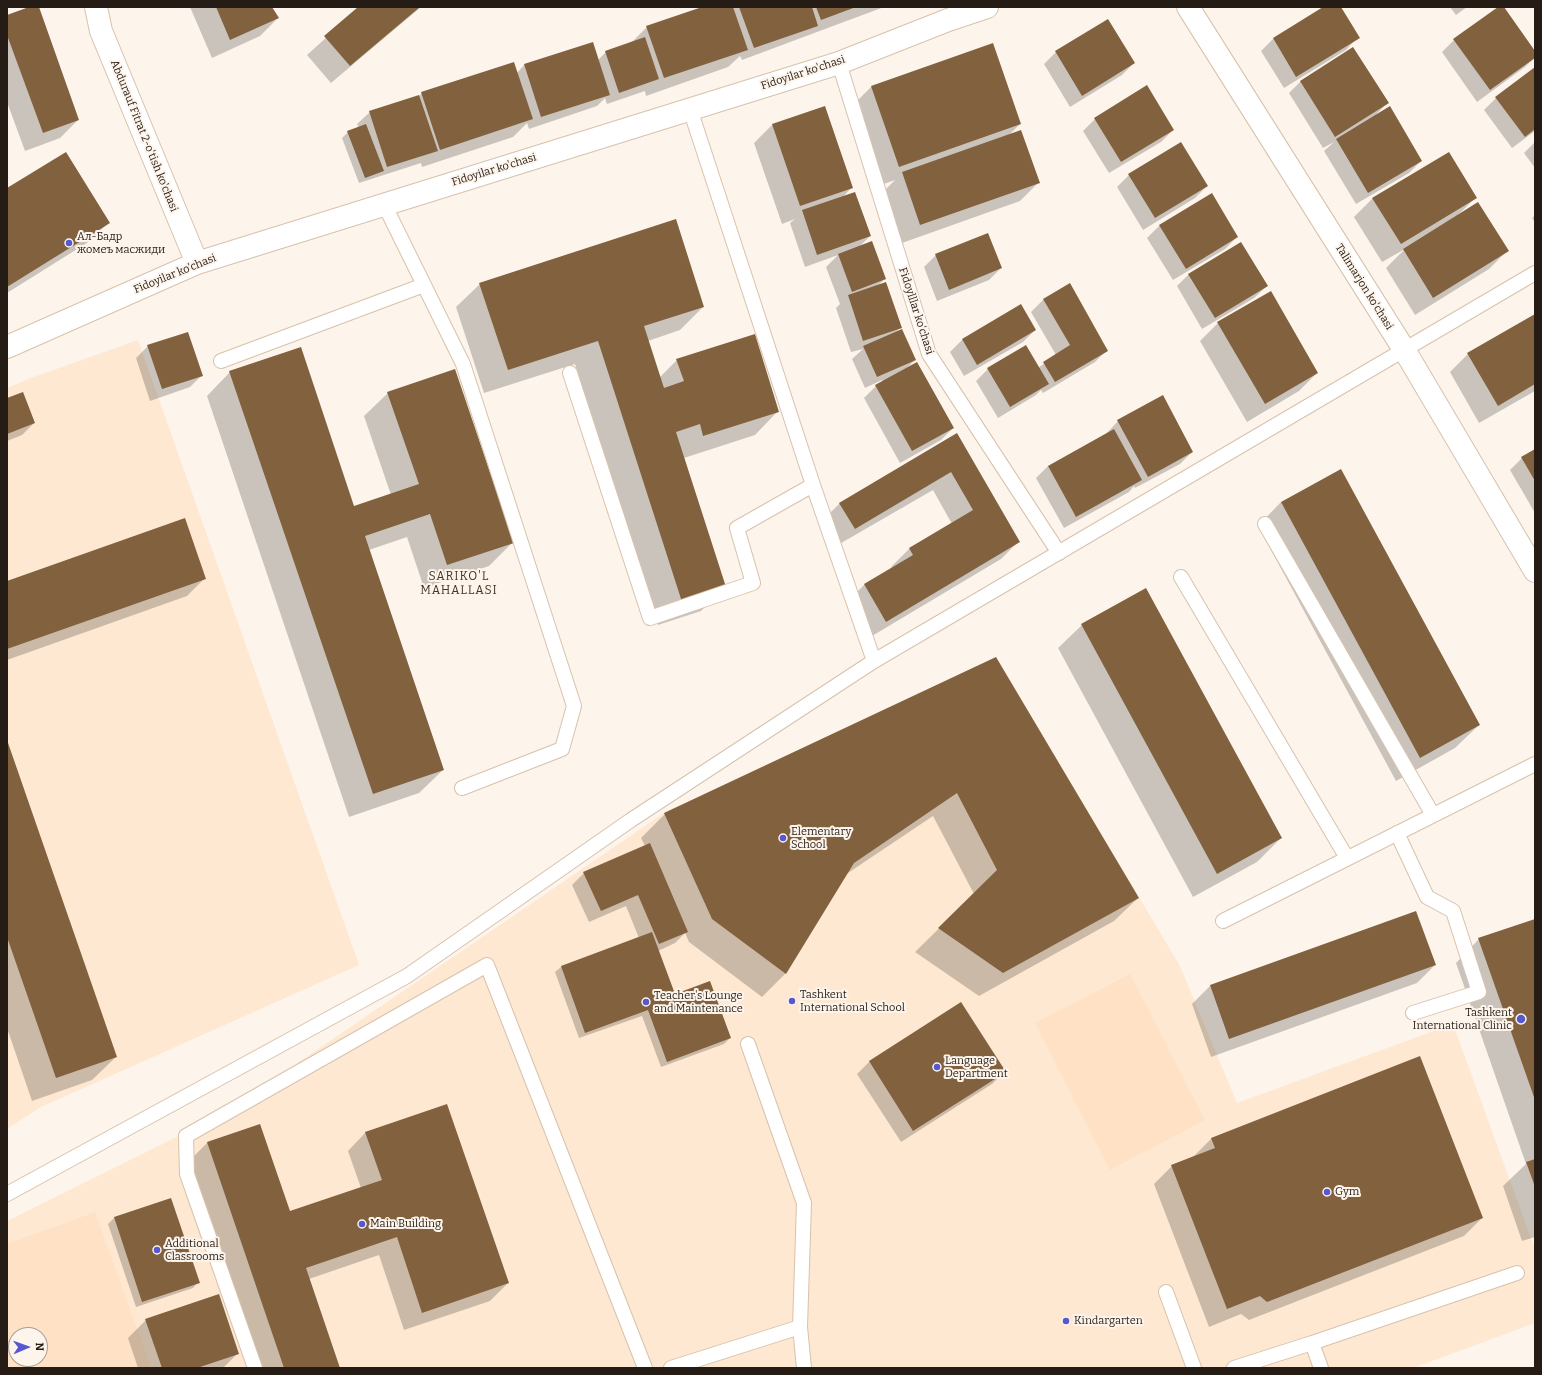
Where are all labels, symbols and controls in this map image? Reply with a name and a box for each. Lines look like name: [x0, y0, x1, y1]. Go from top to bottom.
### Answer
street label: Fidoyilar ko'chasi: [759, 53, 847, 93]
street label: Abdurauf Fitrat 2-o'tish ko'chasi: [107, 58, 181, 214]
street label: Fidoyilar ko'chasi: [450, 151, 538, 189]
place label: Ал-Бадр жомеъ масжиди: [77, 230, 165, 256]
marker: Ал-Бадр жомеъ масжиди: [64, 238, 74, 248]
street label: Talimarjon ko'chasi: [1332, 242, 1396, 332]
street label: Fidoyilar ko'chasi: [132, 251, 218, 297]
street label: Fidoylllar ko'chasi: [896, 266, 936, 356]
district label: SARIKO'L MAHALLASI: [420, 570, 498, 598]
place label: Elementary School: [791, 825, 851, 851]
marker: Elementary School: [778, 833, 788, 843]
place label: Tashkent International School: [800, 988, 905, 1014]
place label: Teacher's Lounge and Maintenance: [654, 989, 743, 1015]
marker: Tashkent International School: [787, 996, 797, 1006]
marker: Teacher's Lounge and Maintenance: [641, 997, 651, 1007]
place label: Tashkent International Clinic: [1413, 1006, 1512, 1032]
marker: Tashkent International Clinic: [1515, 1013, 1527, 1025]
place label: Language Department: [945, 1054, 1008, 1080]
marker: Language Department: [932, 1062, 942, 1072]
place label: Gym: [1335, 1185, 1359, 1199]
marker: Gym: [1322, 1187, 1332, 1197]
place label: Main Building: [370, 1217, 441, 1231]
marker: Main Building: [357, 1219, 367, 1229]
place label: Additional Classrooms: [165, 1237, 224, 1263]
marker: Additional Classrooms: [152, 1245, 162, 1255]
place label: Kindargarten: [1074, 1314, 1143, 1328]
marker: Kindargarten: [1061, 1316, 1071, 1326]
north arrow: [8, 1327, 48, 1367]
text: N: [33, 1342, 46, 1351]

